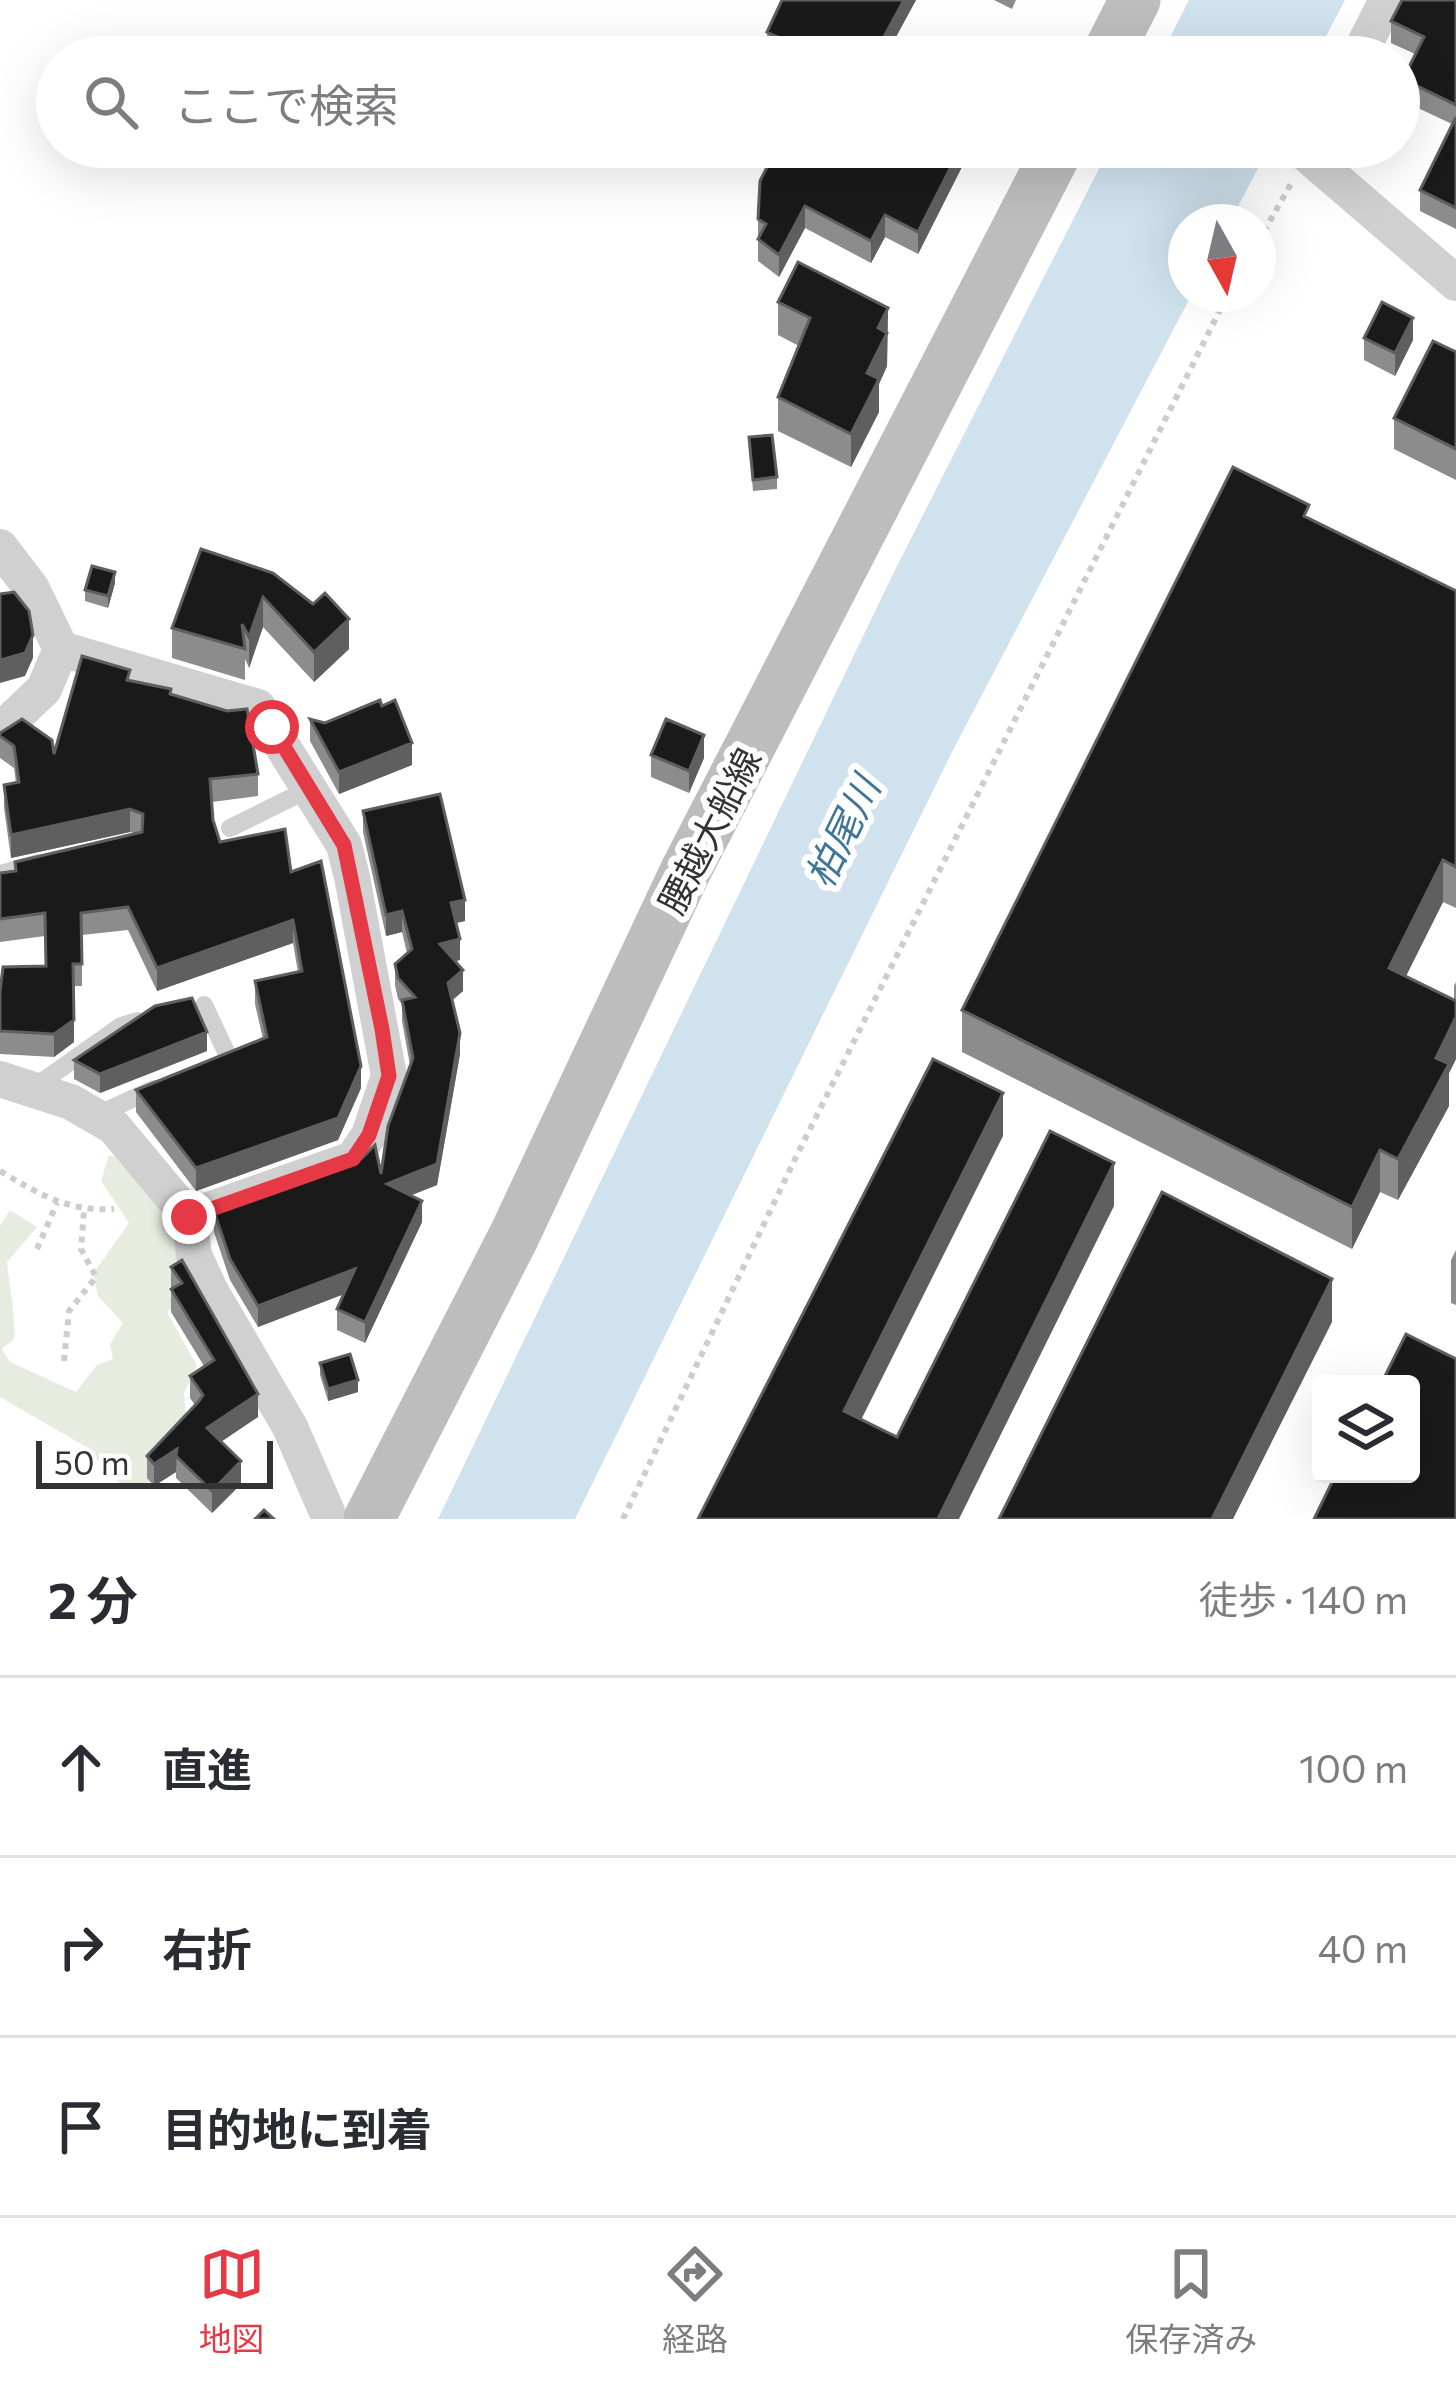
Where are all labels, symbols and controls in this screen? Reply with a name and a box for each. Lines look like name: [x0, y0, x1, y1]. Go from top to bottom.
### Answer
search box: [36, 36, 1420, 168]
icon: search: [78, 69, 144, 135]
text: ここで検索: [174, 76, 399, 131]
north arrow: [1168, 204, 1276, 312]
route start: [245, 700, 299, 754]
street label: 腰越大船線: [648, 740, 768, 920]
water label: 柏尾川: [794, 764, 890, 894]
route end: [162, 1190, 216, 1244]
map controls: [1312, 1375, 1420, 1483]
button: layers: [1312, 1375, 1420, 1483]
scale bar: [36, 1435, 273, 1488]
text: 50 m: [54, 1441, 130, 1482]
text: 2 分: [48, 1567, 138, 1630]
text: 徒歩 · 140 m: [1199, 1574, 1408, 1622]
icon: ahead: [48, 1734, 114, 1800]
text: 直進: [162, 1740, 252, 1795]
text: 100 m: [1299, 1743, 1408, 1791]
icon: right: [48, 1914, 114, 1980]
text: 右折: [162, 1920, 252, 1975]
text: 40 m: [1318, 1923, 1408, 1971]
icon: arrive: [48, 2094, 114, 2160]
text: 目的地に到着: [162, 2100, 432, 2155]
tab: 地図: [199, 2241, 265, 2361]
tab: 経路: [662, 2241, 728, 2361]
tab: 保存済み: [1125, 2241, 1257, 2361]

